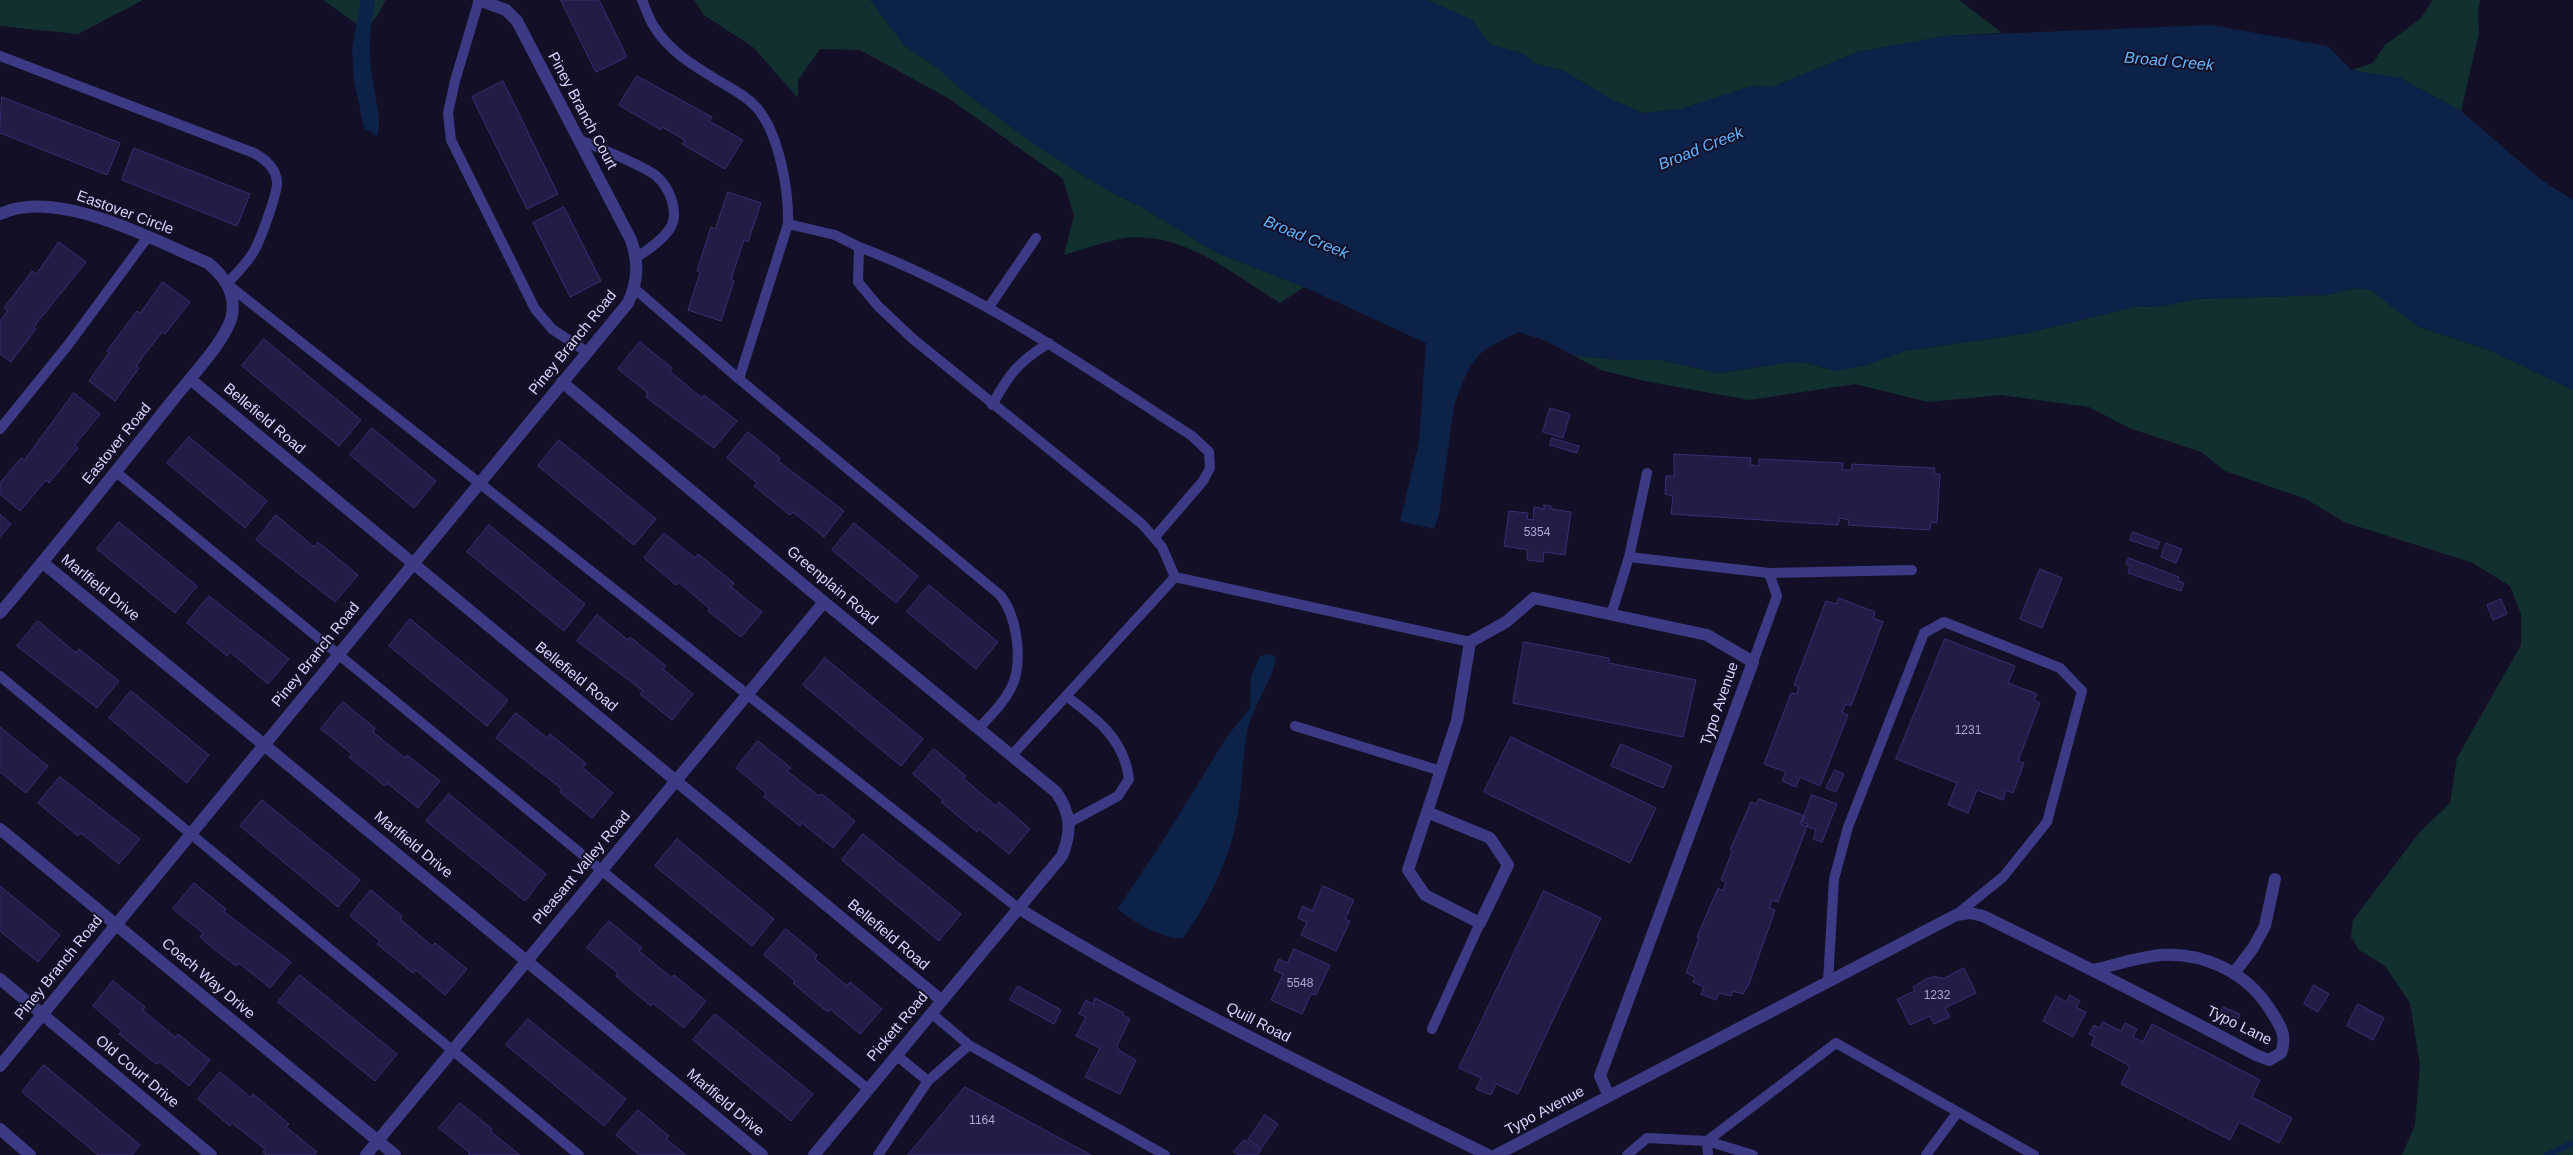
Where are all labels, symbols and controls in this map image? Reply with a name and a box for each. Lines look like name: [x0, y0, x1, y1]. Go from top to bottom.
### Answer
street label: Piney Branch Court: [544, 49, 620, 173]
water label: Broad Creek: [2123, 49, 2215, 75]
water label: Broad Creek: [1656, 123, 1746, 175]
street label: Eastover Circle: [74, 187, 176, 239]
water label: Broad Creek: [1261, 212, 1351, 264]
street label: Piney Branch Road: [525, 287, 621, 399]
street label: Bellefield Road: [220, 380, 308, 458]
street label: Eastover Road: [79, 400, 155, 488]
house number: 5354: [1524, 526, 1550, 540]
street label: Greenplain Road: [783, 543, 881, 629]
street label: Marlfield Drive: [57, 551, 143, 625]
street label: Piney Branch Road: [268, 599, 364, 711]
street label: Bellefield Road: [531, 638, 621, 716]
street label: Typo Avenue: [1697, 660, 1743, 748]
house number: 1231: [1955, 724, 1981, 738]
street label: Marlfield Drive: [370, 808, 456, 882]
street label: Pleasant Valley Road: [529, 808, 635, 928]
street label: Bellefield Road: [844, 896, 932, 974]
street label: Piney Branch Road: [11, 912, 107, 1024]
street label: Coach Way Drive: [158, 935, 258, 1023]
house number: 5548: [1287, 977, 1313, 991]
street label: Pickett Road: [864, 989, 932, 1065]
house number: 1232: [1924, 989, 1950, 1003]
street label: Quill Road: [1223, 999, 1293, 1047]
street label: Typo Lane: [2204, 1003, 2274, 1049]
street label: Old Court Drive: [92, 1032, 182, 1112]
street label: Marlfield Drive: [683, 1065, 767, 1141]
street label: Typo Avenue: [1502, 1083, 1588, 1139]
house number: 1164: [969, 1114, 995, 1128]

